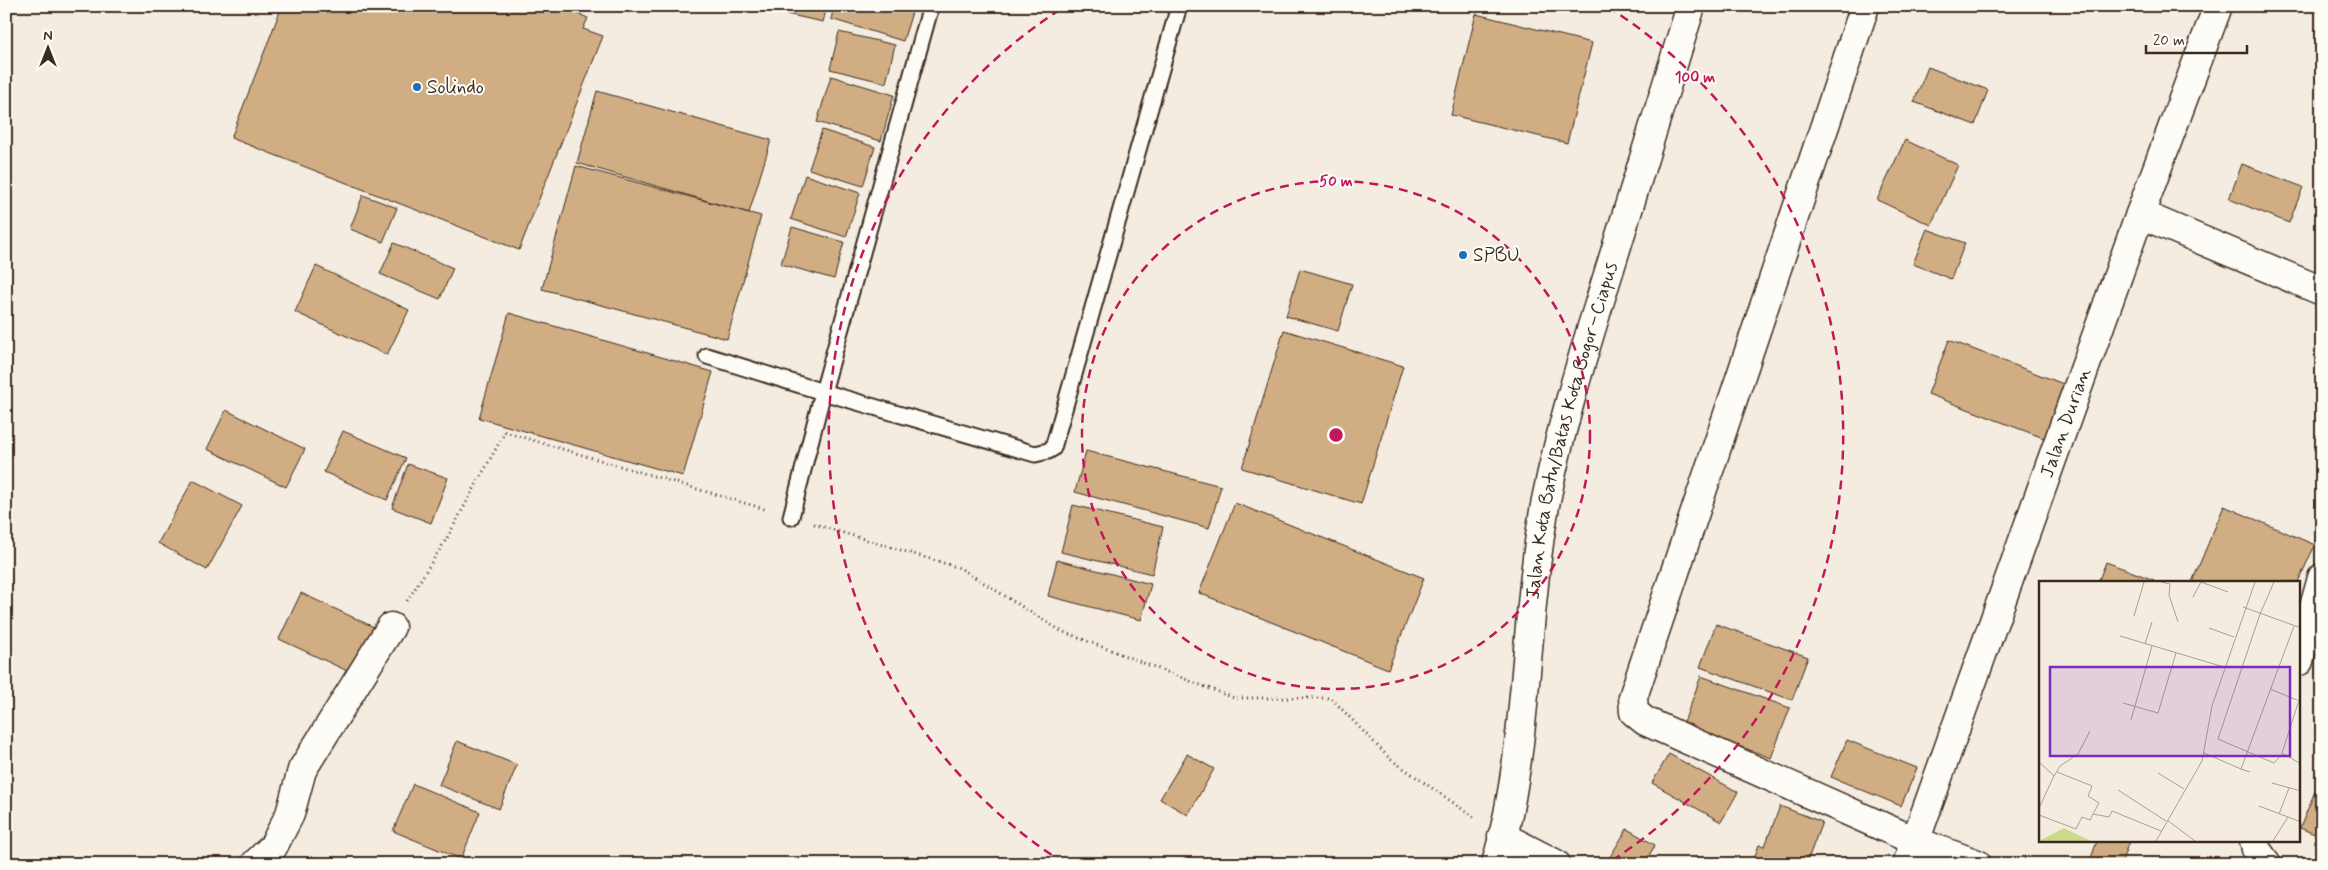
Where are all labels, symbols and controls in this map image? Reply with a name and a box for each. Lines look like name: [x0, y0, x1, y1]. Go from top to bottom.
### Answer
north arrow: [22, 22, 72, 72]
scale bar: [2146, 22, 2247, 54]
text: N: [43, 27, 53, 45]
text: 20 m: [2153, 31, 2185, 51]
text: 100 m: [1675, 68, 1715, 88]
place label: Solindo: [427, 75, 484, 100]
marker: Solindo: [411, 81, 423, 93]
text: 50 m: [1319, 172, 1353, 192]
place label: SPBU: [1473, 243, 1520, 268]
marker: SPBU: [1457, 249, 1469, 261]
street label: Jalan Kota Batu/Batas Kota Bogor–Ciapus: [1520, 259, 1623, 600]
street label: Jalan Durian: [2034, 364, 2096, 481]
centre of rings: [1327, 426, 1345, 444]
inset map: [2039, 581, 2300, 842]

